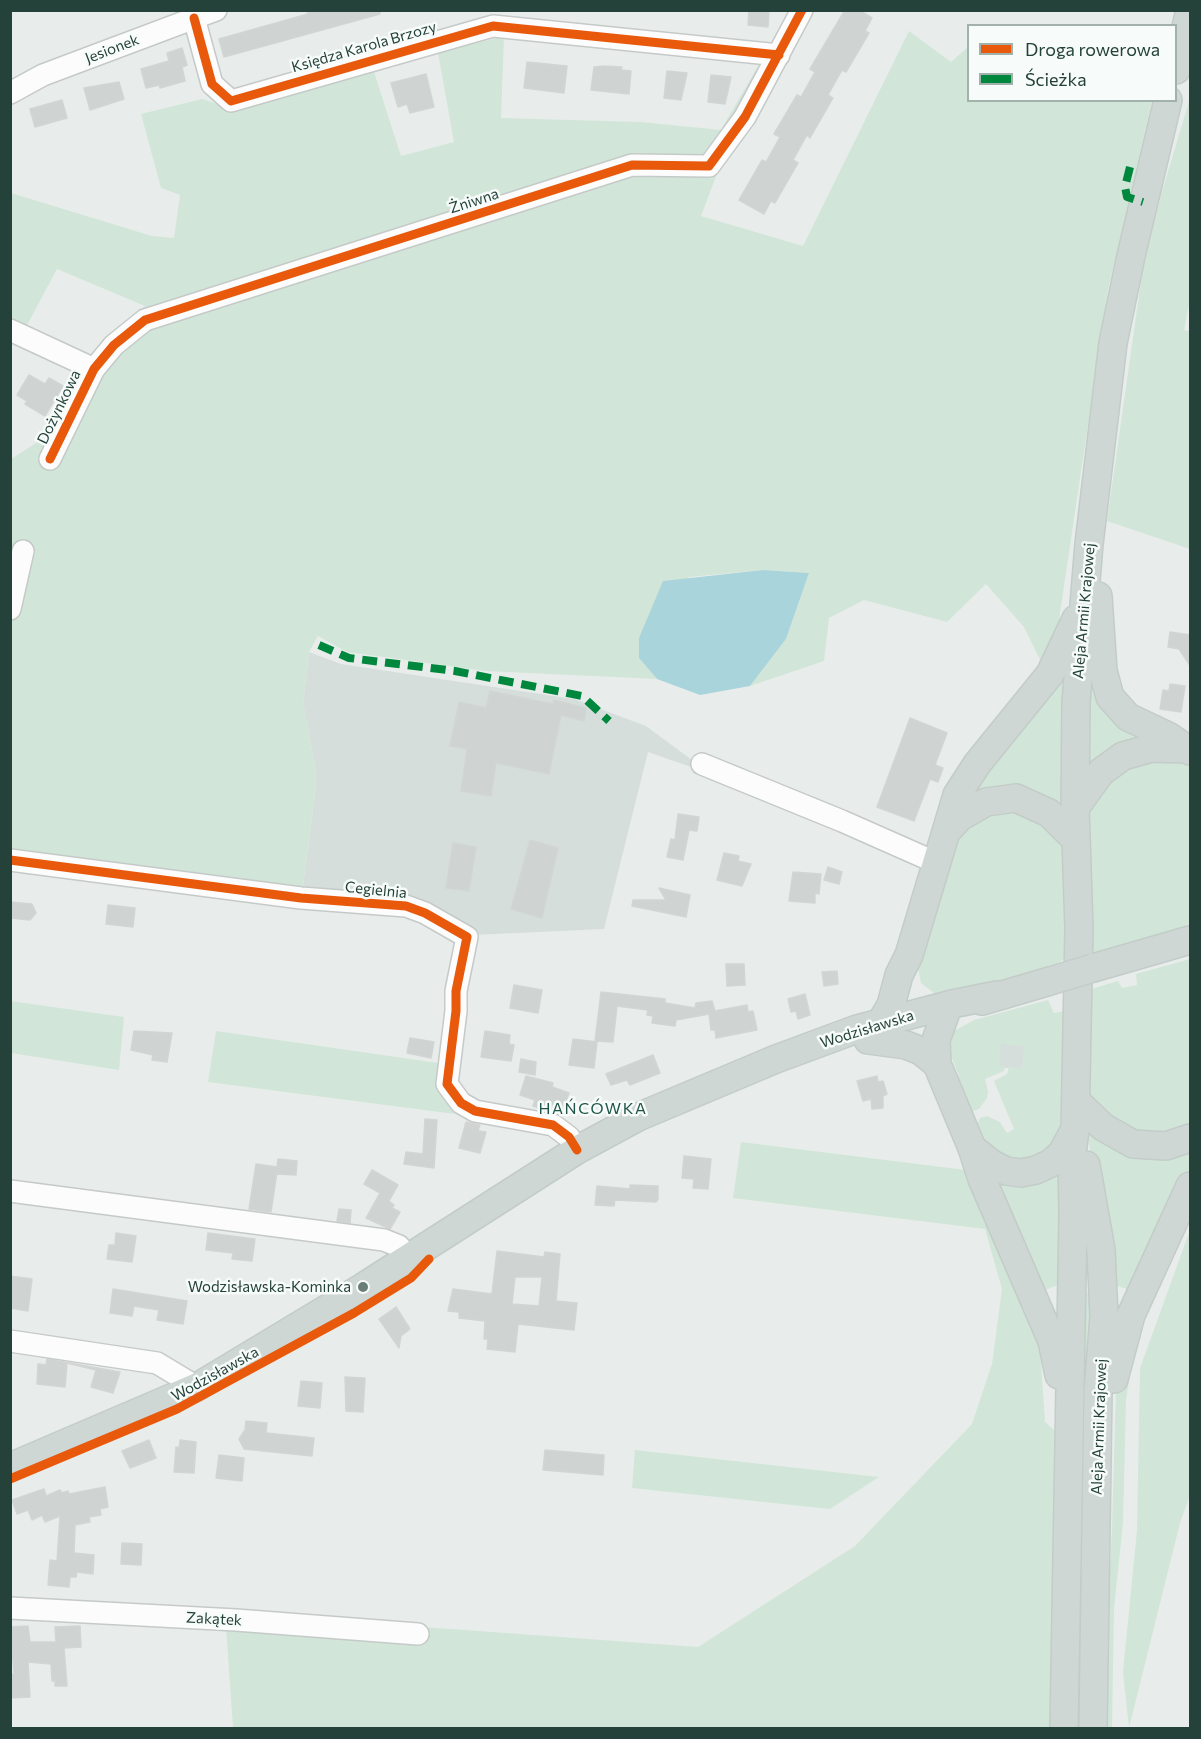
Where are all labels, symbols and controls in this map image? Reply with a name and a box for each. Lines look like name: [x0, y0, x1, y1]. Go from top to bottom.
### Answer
street label: Księdza Karola Brzozy: [289, 18, 439, 76]
legend: [967, 24, 1177, 102]
street label: Jesionek: [82, 30, 142, 68]
text: Droga rowerowa: [1025, 38, 1160, 60]
text: Ścieżka: [1025, 68, 1087, 90]
street label: Żniwna: [447, 185, 501, 217]
street label: Dożynkowa: [33, 367, 85, 447]
street label: Aleja Armii Krajowej: [1069, 542, 1099, 680]
street label: Cegielnia: [344, 878, 408, 902]
street label: Wodzisławska: [818, 1006, 916, 1052]
district label: HAŃCÓWKA: [539, 1099, 647, 1119]
place label: Wodzisławska-Kominka: [188, 1278, 351, 1296]
marker: Wodzisławska-Kominka: [356, 1280, 370, 1294]
street label: Wodzisławska: [168, 1343, 262, 1405]
street label: Aleja Armii Krajowej: [1088, 1359, 1110, 1495]
street label: Zakątek: [186, 1609, 242, 1629]

